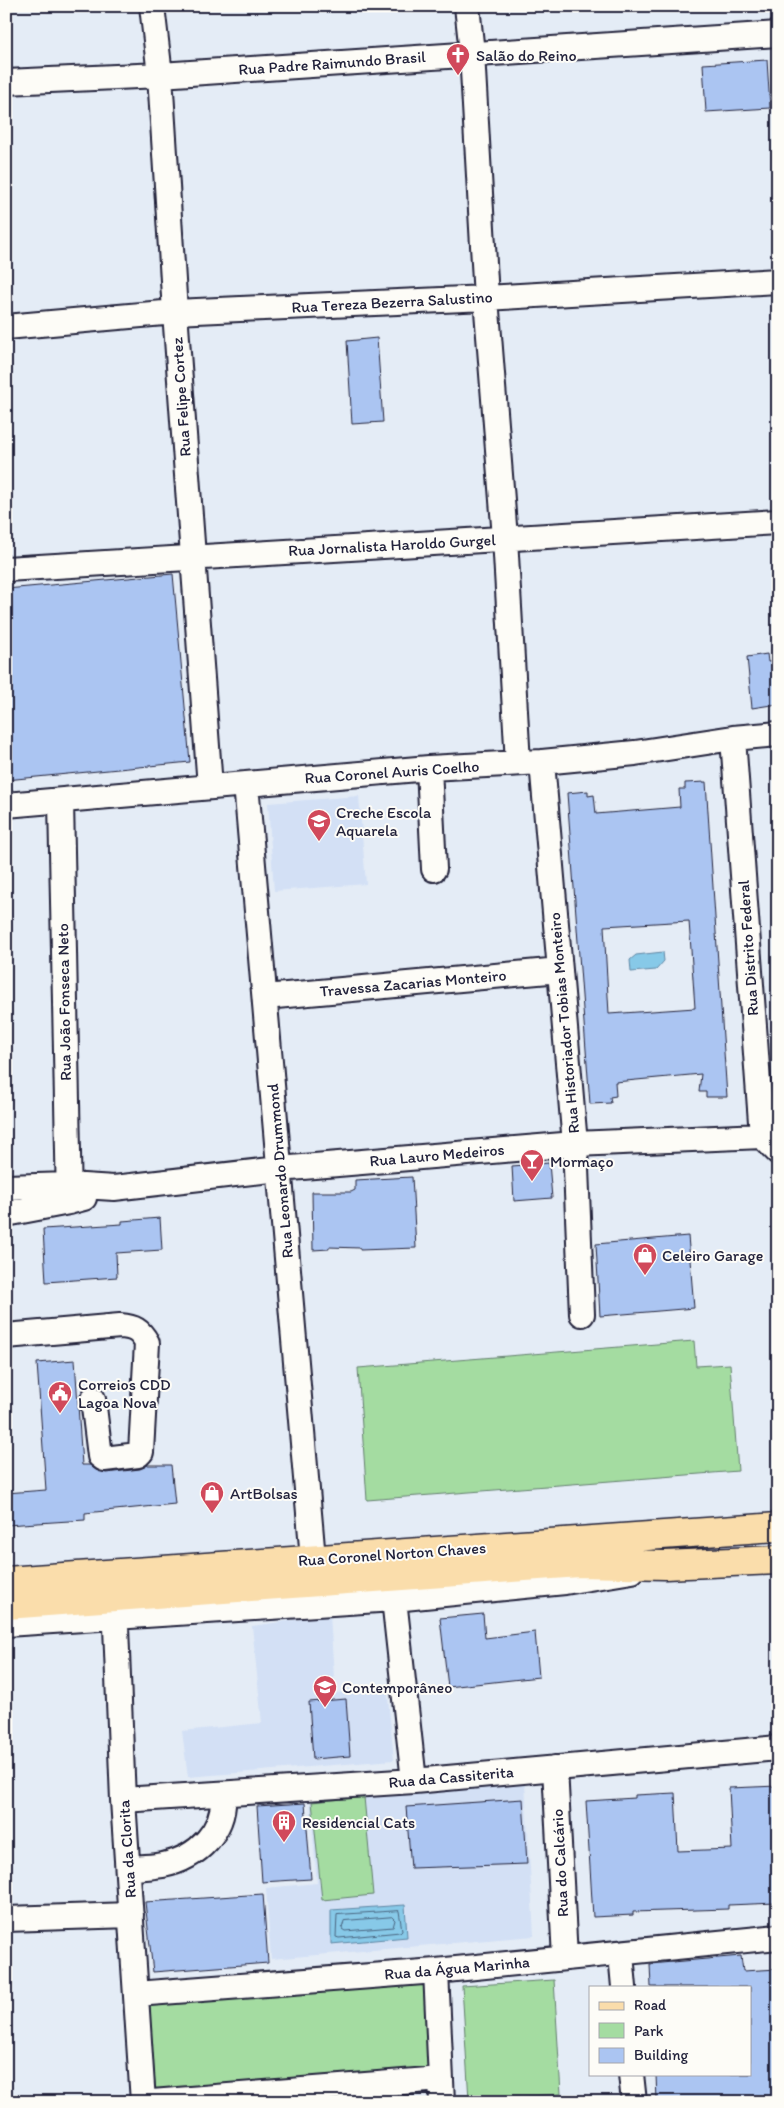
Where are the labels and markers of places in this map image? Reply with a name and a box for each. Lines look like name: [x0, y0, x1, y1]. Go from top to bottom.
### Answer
church icon: Salão do Reino: [445, 42, 471, 76]
place label: Salão do Reino: [476, 46, 577, 65]
place label: Creche Escola Aquarela: [336, 803, 432, 840]
school or university icon: Creche Escola Aquarela: [306, 808, 332, 842]
bar icon: Mormaço: [519, 1148, 545, 1182]
place label: Mormaço: [550, 1152, 614, 1171]
shop icon: Celeiro Garage: [632, 1242, 658, 1276]
place label: Celeiro Garage: [662, 1246, 763, 1265]
place label: Correios CDD Lagoa Nova: [78, 1375, 171, 1412]
public building icon: Correios CDD Lagoa Nova: [47, 1380, 73, 1414]
shop icon: ArtBolsas: [199, 1480, 225, 1514]
place label: ArtBolsas: [230, 1484, 298, 1503]
school or university icon: Contemporâneo: [312, 1674, 338, 1708]
place label: Contemporâneo: [342, 1678, 452, 1697]
building icon: Residencial Cats: [271, 1809, 297, 1843]
place label: Residencial Cats: [302, 1813, 415, 1832]

